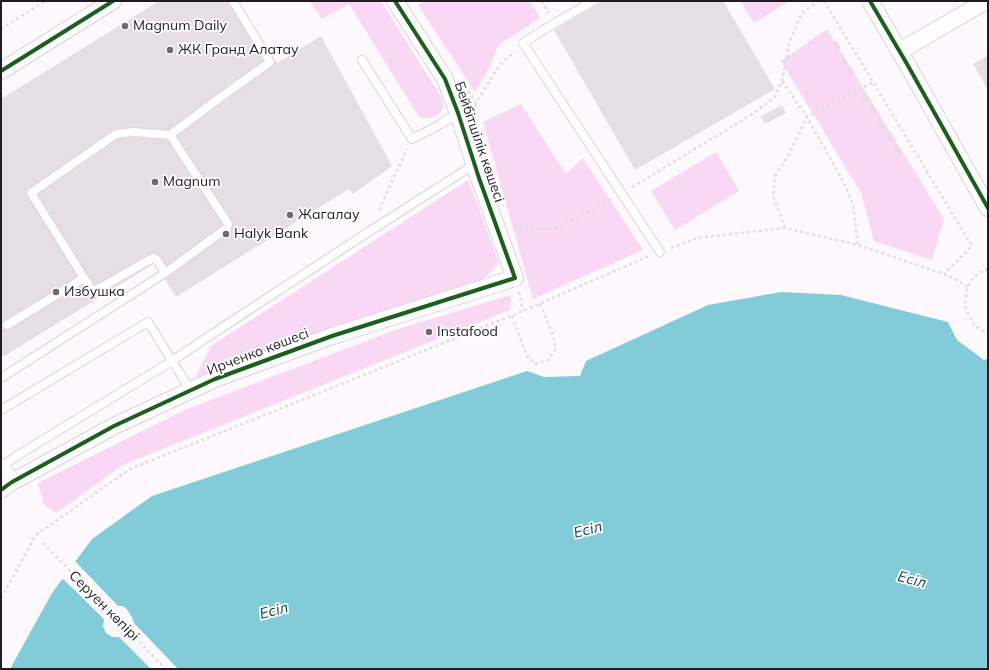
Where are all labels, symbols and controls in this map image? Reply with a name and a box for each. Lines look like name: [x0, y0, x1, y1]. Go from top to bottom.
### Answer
place label: Magnum Daily: [133, 18, 227, 34]
marker: Magnum Daily: [120, 21, 130, 31]
place label: ЖК Гранд Алатау: [178, 42, 299, 58]
marker: ЖК Гранд Алатау: [165, 45, 175, 55]
street label: Бейбітшілік көшесі: [450, 79, 508, 205]
place label: Magnum: [163, 174, 220, 190]
marker: Magnum: [150, 177, 160, 187]
place label: Жагалау: [298, 207, 360, 223]
marker: Жагалау: [285, 210, 295, 220]
place label: Halyk Bank: [234, 226, 308, 242]
marker: Halyk Bank: [221, 229, 231, 239]
place label: Избушка: [64, 284, 125, 300]
marker: Избушка: [51, 287, 61, 297]
place label: Instafood: [437, 324, 498, 340]
street label: Ирченко көшесі: [205, 325, 311, 379]
marker: Instafood: [424, 327, 434, 337]
water label: Есіл: [572, 518, 604, 542]
street label: Серуен көпірі: [65, 567, 143, 645]
water label: Есіл: [896, 568, 928, 592]
water label: Есіл: [258, 599, 290, 623]

